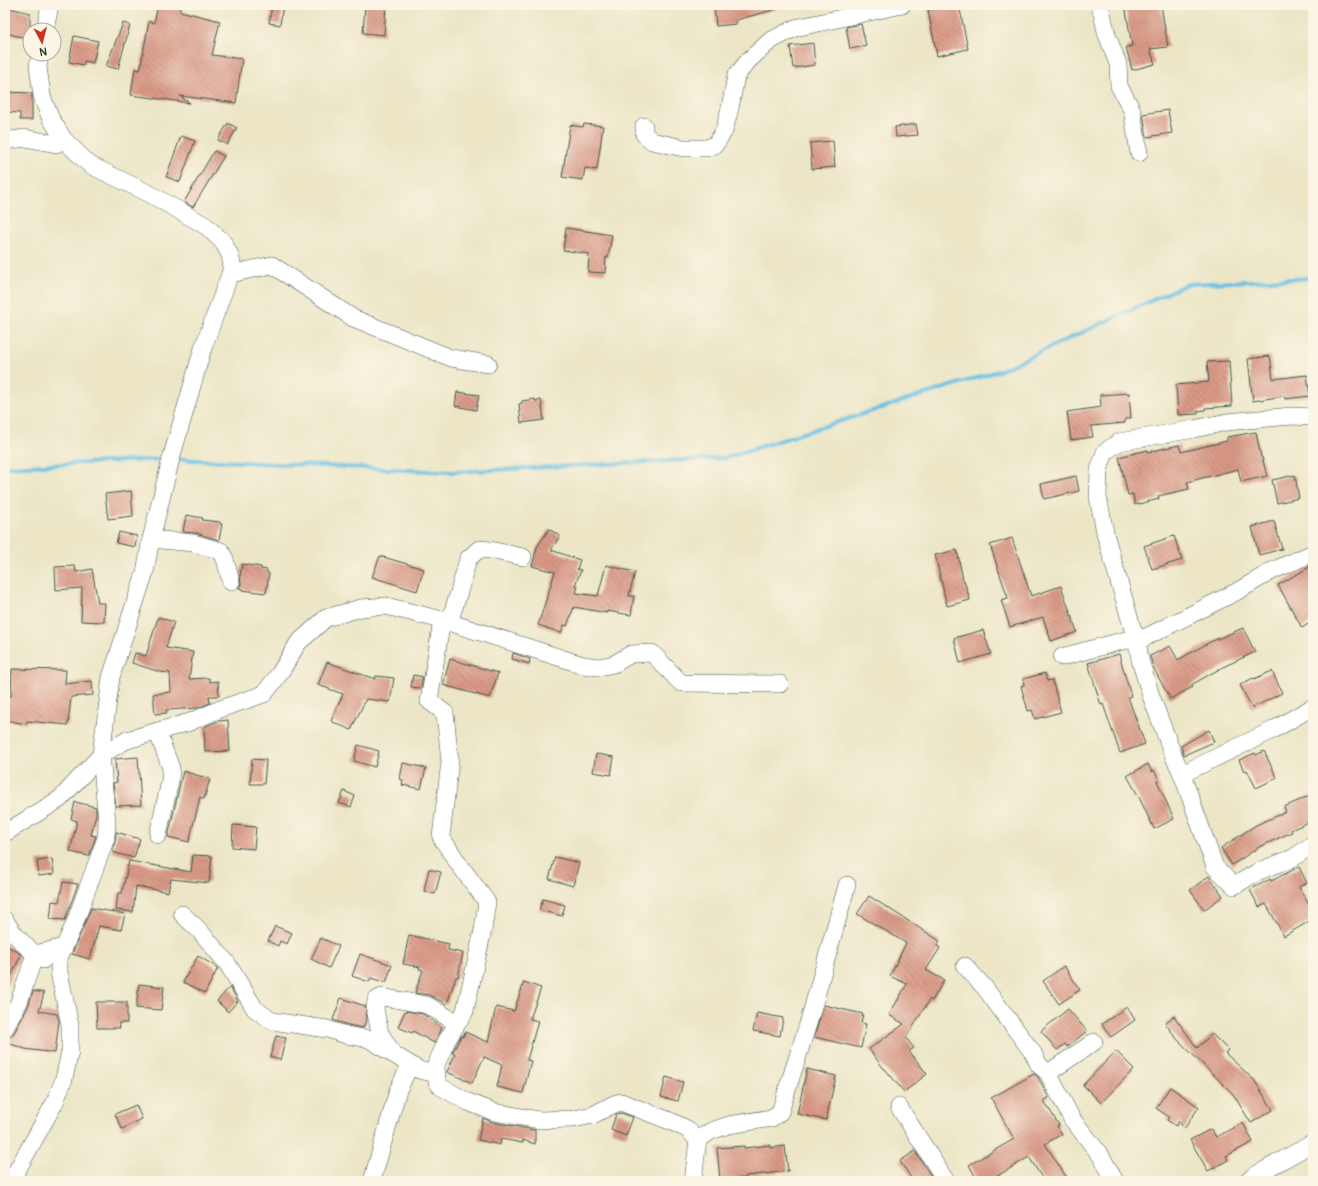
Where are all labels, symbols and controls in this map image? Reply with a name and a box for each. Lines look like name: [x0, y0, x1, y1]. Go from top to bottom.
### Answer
north arrow: [22, 22, 62, 62]
text: N: [38, 45, 48, 58]

